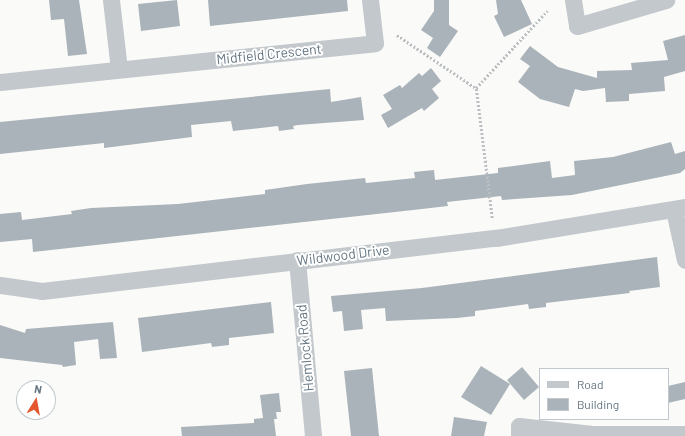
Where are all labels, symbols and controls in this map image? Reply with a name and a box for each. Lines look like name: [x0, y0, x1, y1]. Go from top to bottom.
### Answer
street label: Midfield Crescent: [215, 40, 323, 68]
street label: Wildwood Drive: [296, 241, 390, 269]
street label: Hemlock Road: [293, 304, 317, 392]
legend: [539, 368, 669, 420]
text: Road: [577, 377, 604, 391]
north arrow: [16, 380, 56, 420]
text: N: [33, 382, 43, 396]
text: Building: [577, 397, 619, 411]

